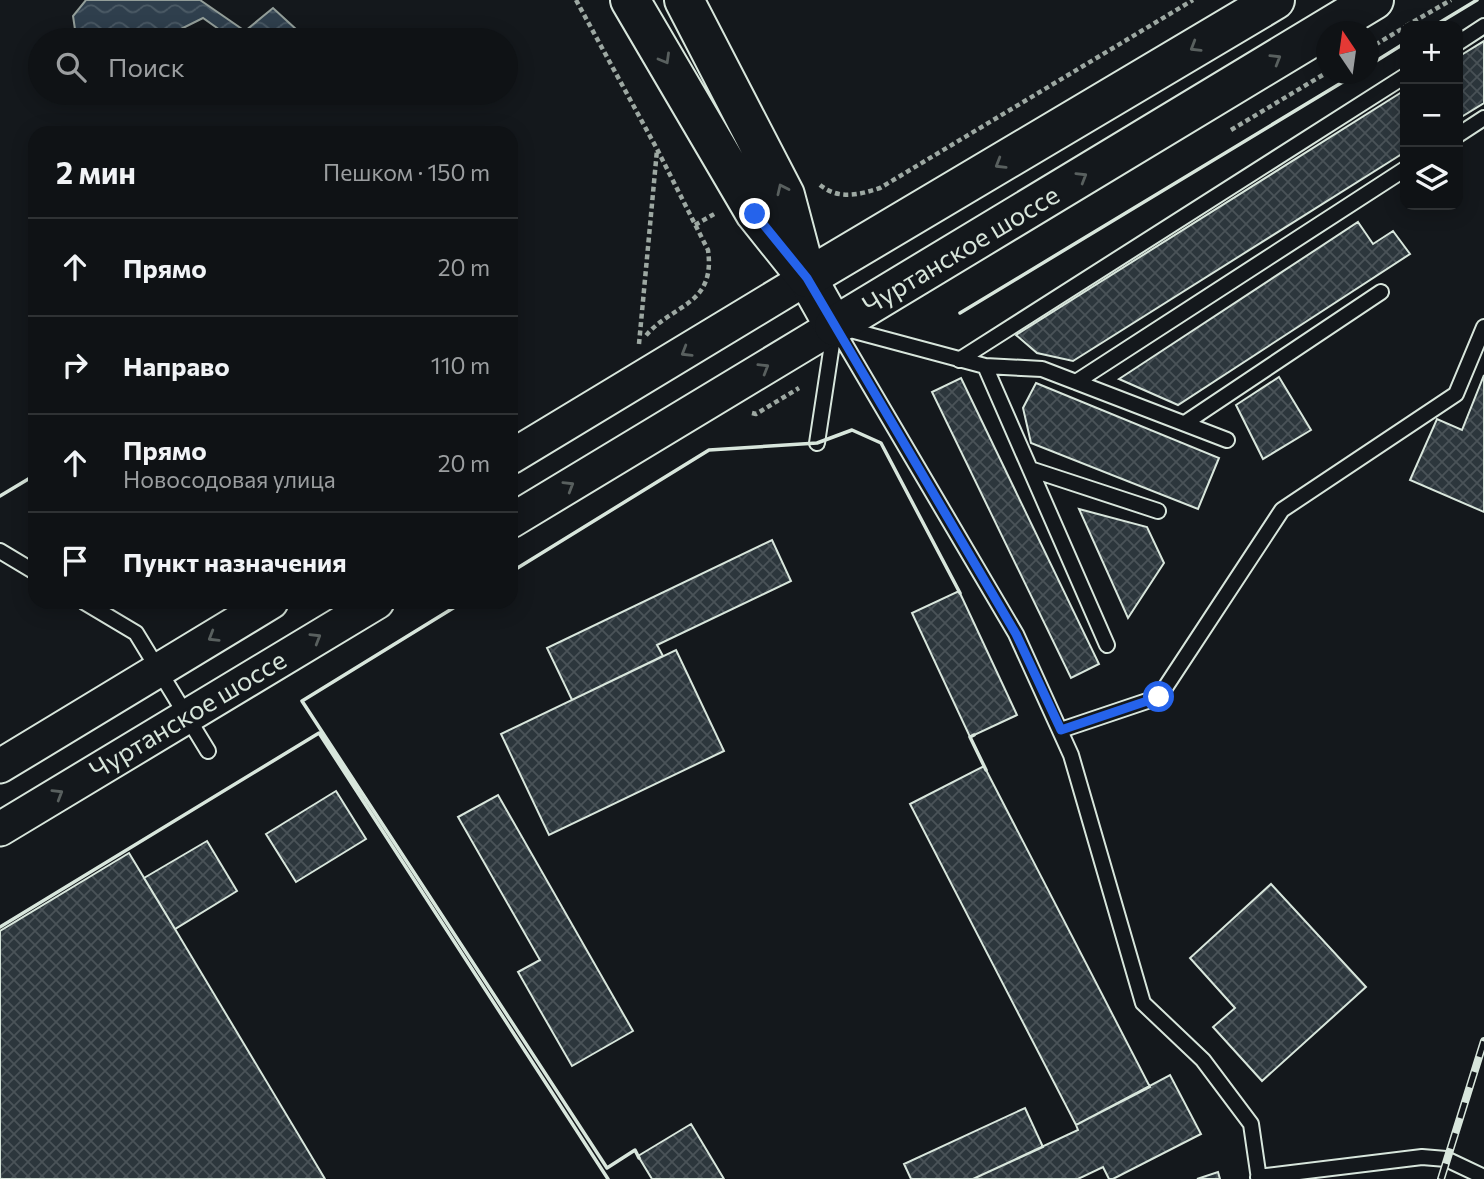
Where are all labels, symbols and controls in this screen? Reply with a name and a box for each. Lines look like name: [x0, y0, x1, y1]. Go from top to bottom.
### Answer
north arrow: [1316, 21, 1379, 84]
map controls: [1400, 21, 1463, 210]
button: +: [1400, 21, 1463, 84]
search box: [28, 28, 518, 105]
one-way arrow: [1190, 39, 1203, 52]
icon: search: [52, 48, 90, 86]
text: Поиск: [108, 51, 185, 82]
one-way arrow: [657, 51, 670, 64]
one-way arrow: [1269, 55, 1282, 68]
button: −: [1400, 84, 1463, 147]
button: layers: [1400, 147, 1463, 210]
text: 2 мин: [56, 153, 136, 190]
one-way arrow: [994, 155, 1007, 168]
text: Пешком · 150 m: [323, 158, 490, 186]
one-way arrow: [1074, 172, 1087, 185]
street label: Чуртанское шоссе: [856, 178, 1064, 320]
one-way arrow: [776, 184, 790, 197]
route end: [739, 198, 770, 229]
icon: ahead: [56, 248, 94, 286]
text: Прямо: [123, 252, 207, 283]
text: 20 m: [438, 253, 490, 281]
one-way arrow: [680, 343, 693, 356]
icon: right: [56, 346, 94, 384]
text: Направо: [123, 350, 230, 381]
text: 110 m: [431, 351, 490, 379]
one-way arrow: [757, 364, 770, 377]
text: Прямо: [123, 434, 207, 465]
icon: ahead: [56, 444, 94, 482]
text: 20 m: [438, 449, 490, 477]
text: Новосодовая улица: [123, 465, 336, 493]
one-way arrow: [562, 481, 575, 494]
icon: arrive: [56, 542, 94, 580]
text: Пункт назначения: [123, 546, 347, 577]
one-way arrow: [207, 629, 220, 642]
one-way arrow: [309, 634, 322, 647]
street label: Чуртанское шоссе: [83, 643, 291, 785]
route start: [1143, 681, 1174, 712]
one-way arrow: [51, 789, 64, 802]

